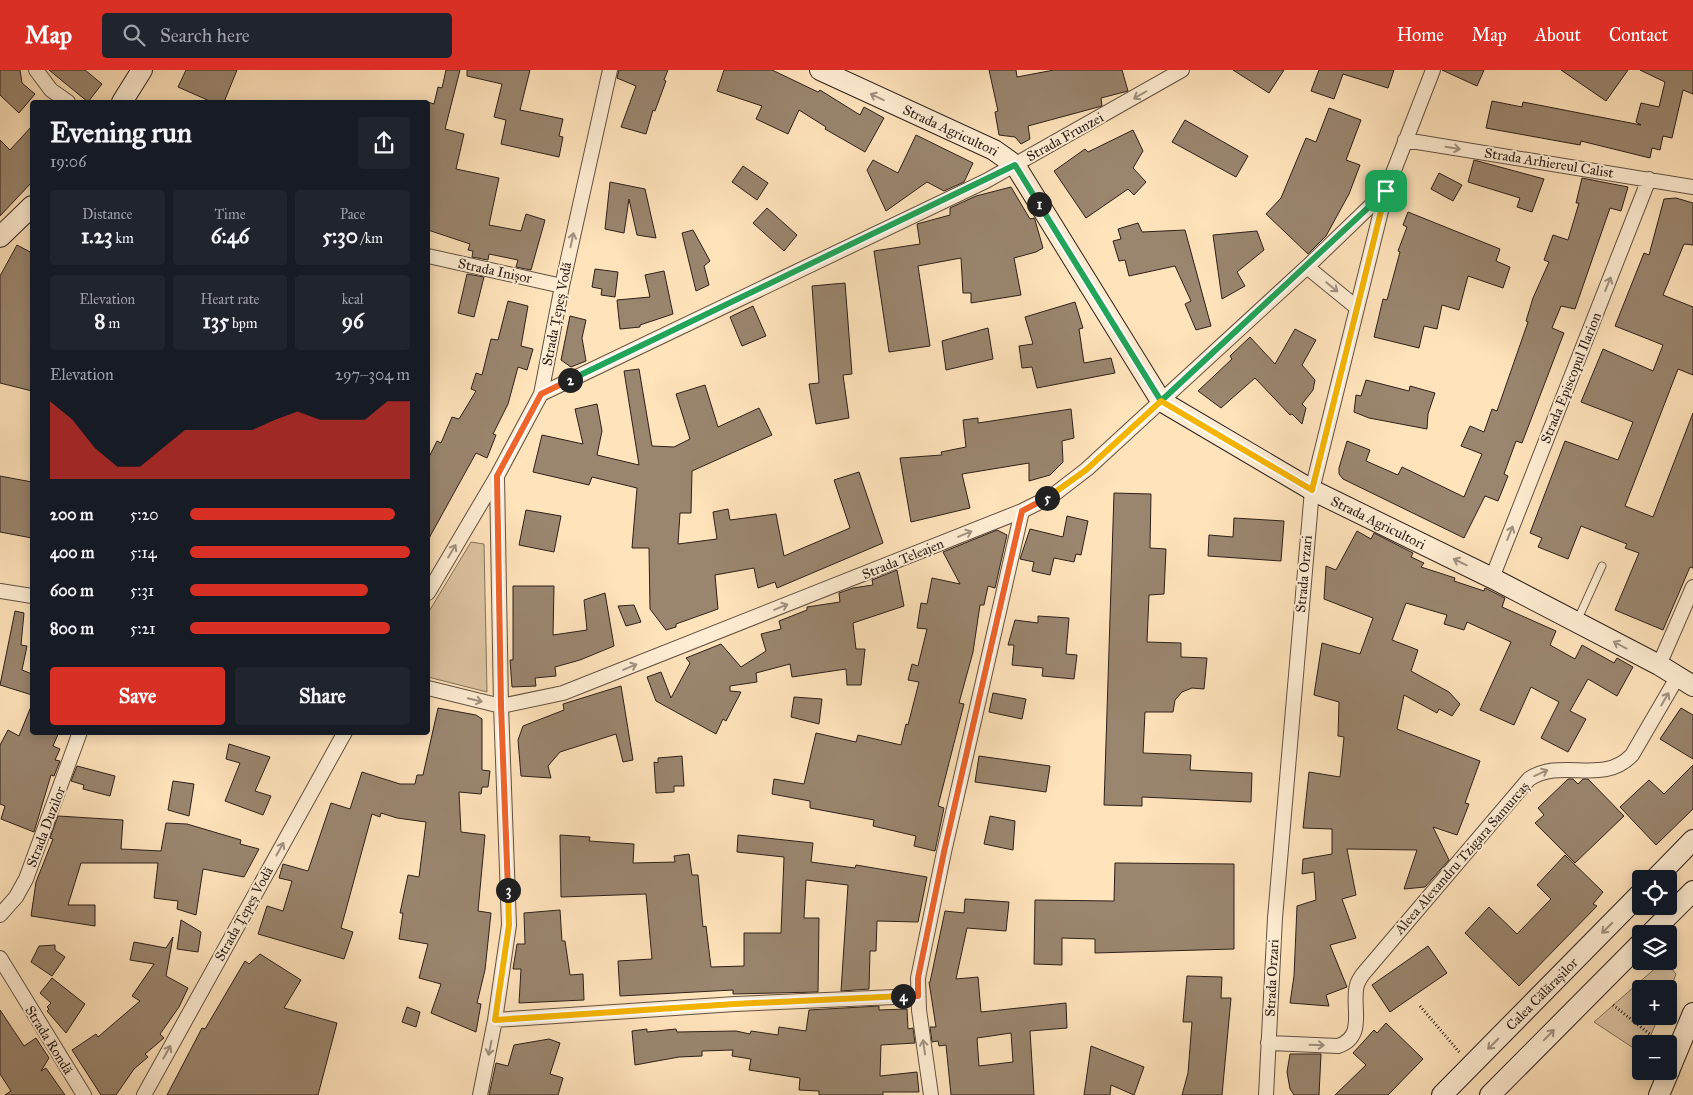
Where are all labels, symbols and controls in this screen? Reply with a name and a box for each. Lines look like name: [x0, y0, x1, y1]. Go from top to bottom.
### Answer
search box: [102, 13, 452, 58]
text: Map: [25, 20, 72, 50]
icon: search: [120, 21, 148, 49]
text: Search here: [160, 24, 250, 47]
text: Home: [1397, 24, 1444, 46]
text: Map: [1472, 24, 1507, 46]
text: About: [1535, 24, 1581, 46]
text: Contact: [1609, 24, 1668, 46]
one-way arrow: [1133, 90, 1147, 100]
one-way arrow: [870, 91, 885, 101]
street label: Strada Agricultori: [900, 101, 1003, 159]
street label: Strada Frunzei: [1024, 109, 1107, 165]
text: Evening run: [50, 115, 192, 150]
button: share: [358, 117, 410, 169]
one-way arrow: [1444, 143, 1460, 153]
street label: Strada Arhiereul Calist: [1483, 144, 1615, 182]
text: 19:06: [50, 152, 86, 171]
pin: [1365, 170, 1407, 212]
icon: arrive: [1372, 177, 1400, 205]
pin: 1: [1026, 192, 1052, 216]
text: 1: [1037, 196, 1042, 213]
text: Distance: [82, 206, 132, 223]
text: Time: [214, 206, 245, 223]
text: Pace: [340, 206, 365, 223]
text: 1.23: [81, 223, 112, 249]
text: 6:46: [211, 223, 249, 249]
text: 5:30: [322, 223, 358, 249]
text: km: [112, 230, 134, 247]
text: /km: [358, 230, 383, 247]
one-way arrow: [568, 232, 577, 248]
street label: Strada Inișor: [457, 255, 534, 287]
street label: Strada Țepeș Vodă: [539, 261, 575, 367]
one-way arrow: [1604, 277, 1613, 292]
one-way arrow: [1325, 281, 1338, 292]
text: Elevation: [80, 291, 135, 308]
text: Heart rate: [201, 291, 259, 308]
text: kcal: [342, 291, 364, 308]
text: 8: [94, 308, 106, 334]
text: 135: [202, 308, 229, 334]
text: 96: [342, 308, 364, 334]
street label: Strada Episcopul Ilarion: [1537, 310, 1605, 446]
text: m: [106, 315, 120, 332]
text: bpm: [229, 315, 257, 332]
text: Elevation: [50, 365, 114, 384]
text: 297–304 m: [335, 365, 410, 384]
pin: 2: [558, 368, 582, 392]
text: 2: [567, 372, 574, 389]
pin: 5: [1034, 486, 1060, 510]
text: 5: [1044, 490, 1051, 507]
street label: Strada Agricultori: [1328, 492, 1429, 553]
text: 200 m: [50, 505, 93, 524]
text: 5:20: [130, 505, 159, 524]
one-way arrow: [1506, 526, 1515, 541]
one-way arrow: [957, 529, 972, 538]
street label: Strada Orzari: [1292, 534, 1316, 613]
street label: Strada Teleajen: [860, 535, 947, 583]
text: 400 m: [50, 543, 94, 562]
text: 5:14: [130, 543, 157, 562]
one-way arrow: [448, 545, 458, 559]
one-way arrow: [1453, 557, 1468, 567]
text: 600 m: [50, 581, 94, 600]
text: 5:31: [130, 581, 154, 600]
one-way arrow: [773, 602, 788, 611]
text: 800 m: [50, 619, 94, 638]
text: 5:21: [130, 619, 156, 638]
one-way arrow: [1613, 640, 1628, 649]
one-way arrow: [622, 661, 637, 671]
button: Save: [50, 667, 225, 725]
button: Share: [235, 667, 410, 725]
one-way arrow: [1660, 692, 1670, 706]
one-way arrow: [466, 696, 482, 705]
one-way arrow: [1533, 768, 1548, 778]
street label: Aleea Alexandru Tzigara Samurcaș: [1390, 778, 1533, 939]
street label: Strada Duzilor: [23, 784, 69, 870]
one-way arrow: [276, 842, 285, 857]
street label: Strada Țepeș Vodă: [211, 864, 277, 964]
map controls: [1632, 870, 1677, 1080]
button: locate: [1632, 870, 1677, 915]
pin: 3: [496, 878, 520, 902]
text: 3: [506, 882, 511, 899]
one-way arrow: [1601, 922, 1613, 934]
button: layers: [1632, 925, 1677, 970]
street label: Strada Orzari: [1261, 939, 1283, 1017]
street label: Calea Călărașilor: [1502, 953, 1582, 1034]
button: +: [1632, 980, 1677, 1025]
pin: 4: [890, 984, 916, 1008]
text: 4: [900, 988, 907, 1005]
street label: Strada Rondă: [21, 1003, 77, 1077]
one-way arrow: [1543, 1029, 1555, 1041]
button: −: [1632, 1035, 1677, 1080]
one-way arrow: [1487, 1037, 1499, 1050]
one-way arrow: [484, 1039, 494, 1055]
one-way arrow: [919, 1039, 929, 1055]
one-way arrow: [1309, 1041, 1325, 1050]
one-way arrow: [162, 1045, 172, 1060]

